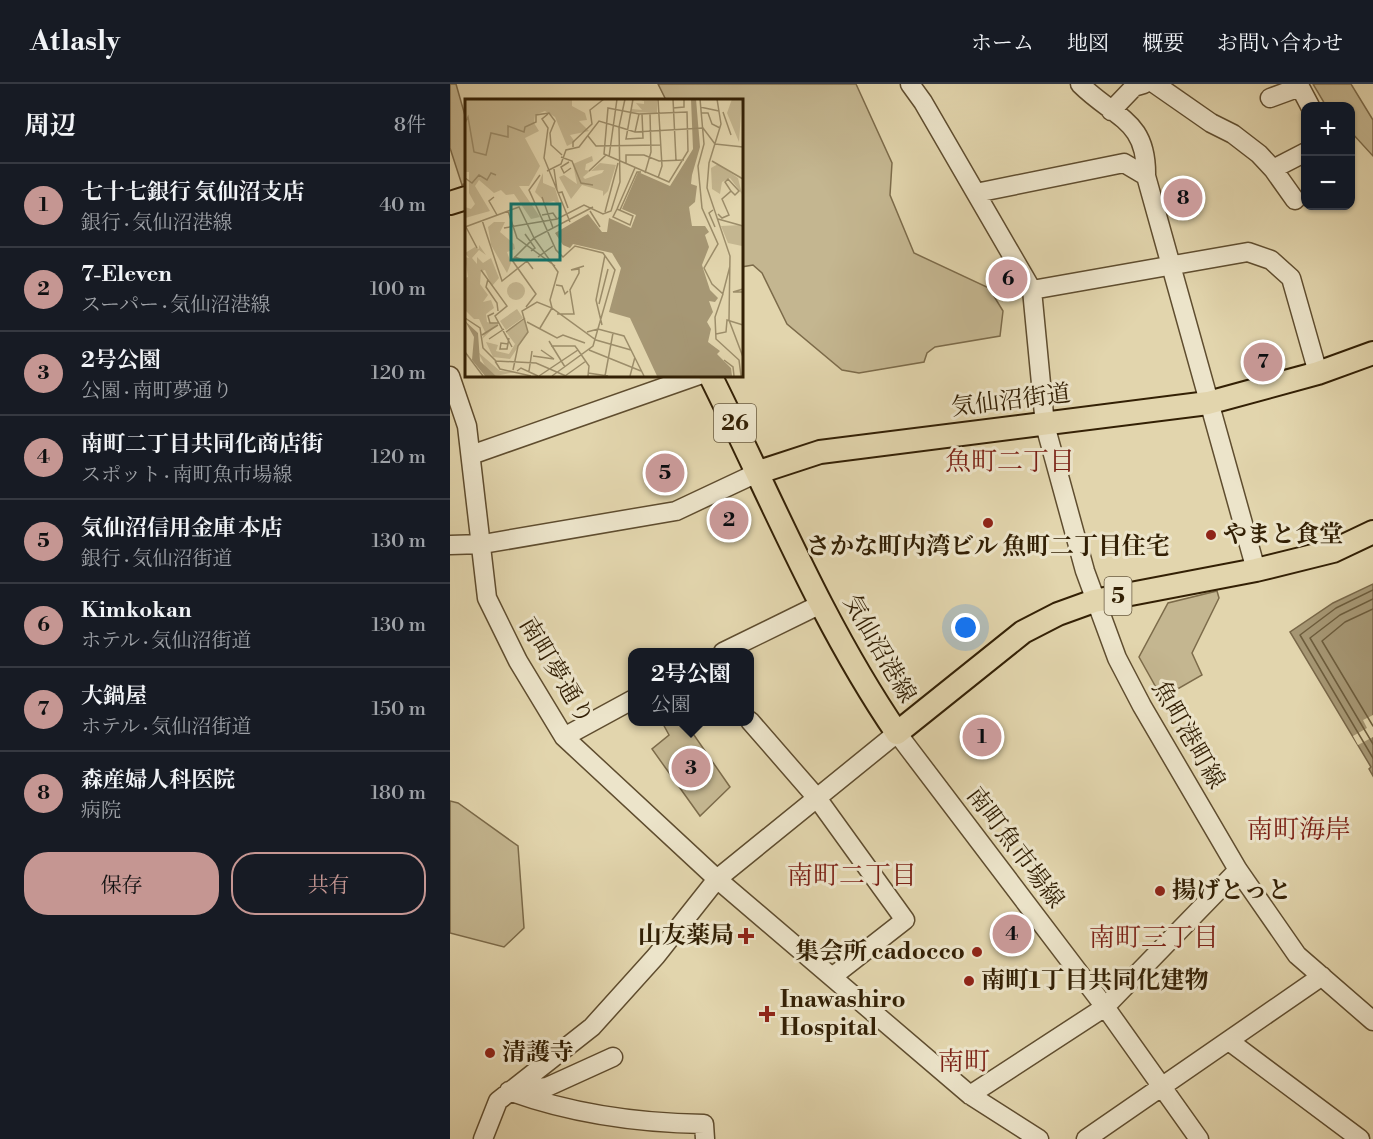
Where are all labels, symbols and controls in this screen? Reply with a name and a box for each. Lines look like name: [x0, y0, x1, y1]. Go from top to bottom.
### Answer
text: Atlasly: [30, 24, 120, 59]
text: ホーム: [971, 31, 1034, 57]
text: 地図: [1067, 31, 1109, 57]
text: 概要: [1142, 31, 1184, 57]
text: お問い合わせ: [1217, 31, 1343, 57]
inset map: [465, 99, 742, 376]
map controls: [1301, 102, 1355, 210]
button: +: [1301, 102, 1355, 156]
text: 周辺: [24, 110, 76, 142]
text: 8件: [394, 113, 426, 138]
button: −: [1301, 156, 1355, 210]
pin: 8: [1164, 176, 1202, 220]
text: 七十七銀行 気仙沼支店: [81, 179, 305, 206]
text: 1: [39, 193, 48, 218]
text: 40 m: [379, 193, 426, 218]
text: 銀行 · 気仙沼港線: [81, 211, 233, 236]
pin: 6: [988, 256, 1028, 302]
text: 7-Eleven: [81, 261, 172, 288]
text: 2: [37, 277, 50, 302]
text: 100 m: [370, 277, 426, 302]
text: スーパー · 気仙沼港線: [81, 293, 271, 318]
pin: 7: [1244, 340, 1282, 384]
text: 2号公園: [81, 347, 161, 374]
text: 3: [37, 361, 50, 386]
text: 120 m: [371, 361, 426, 386]
text: 公園 · 南町夢通り: [81, 379, 233, 404]
street label: 気仙沼街道: [950, 379, 1072, 423]
road number: 26: [714, 404, 756, 442]
text: 南町二丁目共同化商店街: [81, 431, 323, 458]
text: 4: [37, 445, 50, 470]
text: 120 m: [371, 445, 426, 470]
district label: 魚町二丁目: [945, 446, 1075, 478]
pin: 5: [646, 450, 684, 496]
text: スポット · 南町魚市場線: [81, 463, 293, 488]
pin: 2: [710, 498, 748, 542]
text: 気仙沼信用金庫 本店: [81, 515, 283, 542]
marker: さかな町内湾ビル 魚町二丁目住宅: [981, 516, 995, 530]
place label: やまと食堂: [1223, 520, 1343, 550]
marker: やまと食堂: [1204, 528, 1218, 542]
text: 5: [37, 529, 50, 554]
text: 130 m: [371, 529, 426, 554]
place label: さかな町内湾ビル 魚町二丁目住宅: [806, 532, 1170, 562]
text: 銀行 · 気仙沼街道: [81, 547, 233, 572]
road number: 5: [1104, 577, 1132, 615]
street label: 気仙沼港線: [836, 590, 922, 708]
text: Kimkokan: [81, 597, 191, 624]
street label: 南町夢通り: [512, 612, 600, 730]
text: 6: [37, 613, 50, 638]
text: 130 m: [371, 613, 426, 638]
your location: [951, 613, 980, 642]
text: ホテル · 気仙沼街道: [81, 629, 252, 654]
popup: [628, 648, 754, 726]
text: 2号公園: [651, 661, 731, 688]
street label: 魚町港町線: [1145, 676, 1231, 794]
text: 大鍋屋: [81, 683, 147, 710]
text: 公園: [651, 693, 691, 718]
text: 7: [38, 697, 49, 722]
text: 150 m: [371, 697, 426, 722]
pin: 1: [962, 714, 1002, 760]
text: ホテル · 気仙沼街道: [81, 715, 252, 740]
pin: 3: [672, 746, 710, 790]
text: 森産婦人科医院: [81, 767, 235, 794]
text: 8: [37, 781, 50, 806]
text: 180 m: [371, 781, 426, 806]
street label: 南町魚市場線: [960, 781, 1070, 915]
text: 病院: [81, 799, 121, 824]
district label: 南町海岸: [1247, 814, 1351, 846]
button: 保存: [24, 852, 219, 915]
button: 共有: [231, 852, 426, 915]
district label: 南町二丁目: [787, 860, 917, 892]
place label: 揚げとっと: [1172, 876, 1292, 906]
marker: 揚げとっと: [1153, 884, 1167, 898]
pin: 4: [992, 912, 1032, 956]
place label: 山友薬局: [638, 921, 734, 951]
district label: 南町三丁目: [1089, 922, 1219, 954]
marker: 山友薬局: [739, 929, 753, 943]
place label: 集会所 cadocco: [795, 937, 965, 967]
marker: 集会所 cadocco: [970, 945, 984, 959]
place label: 南町1丁目共同化建物: [981, 966, 1209, 996]
marker: 南町1丁目共同化建物: [962, 974, 976, 988]
place label: Inawashiro Hospital: [780, 985, 906, 1043]
marker: Inawashiro Hospital: [758, 1005, 776, 1023]
place label: 清護寺: [502, 1038, 574, 1068]
marker: 清護寺: [483, 1046, 497, 1060]
district label: 南町: [938, 1046, 990, 1078]

